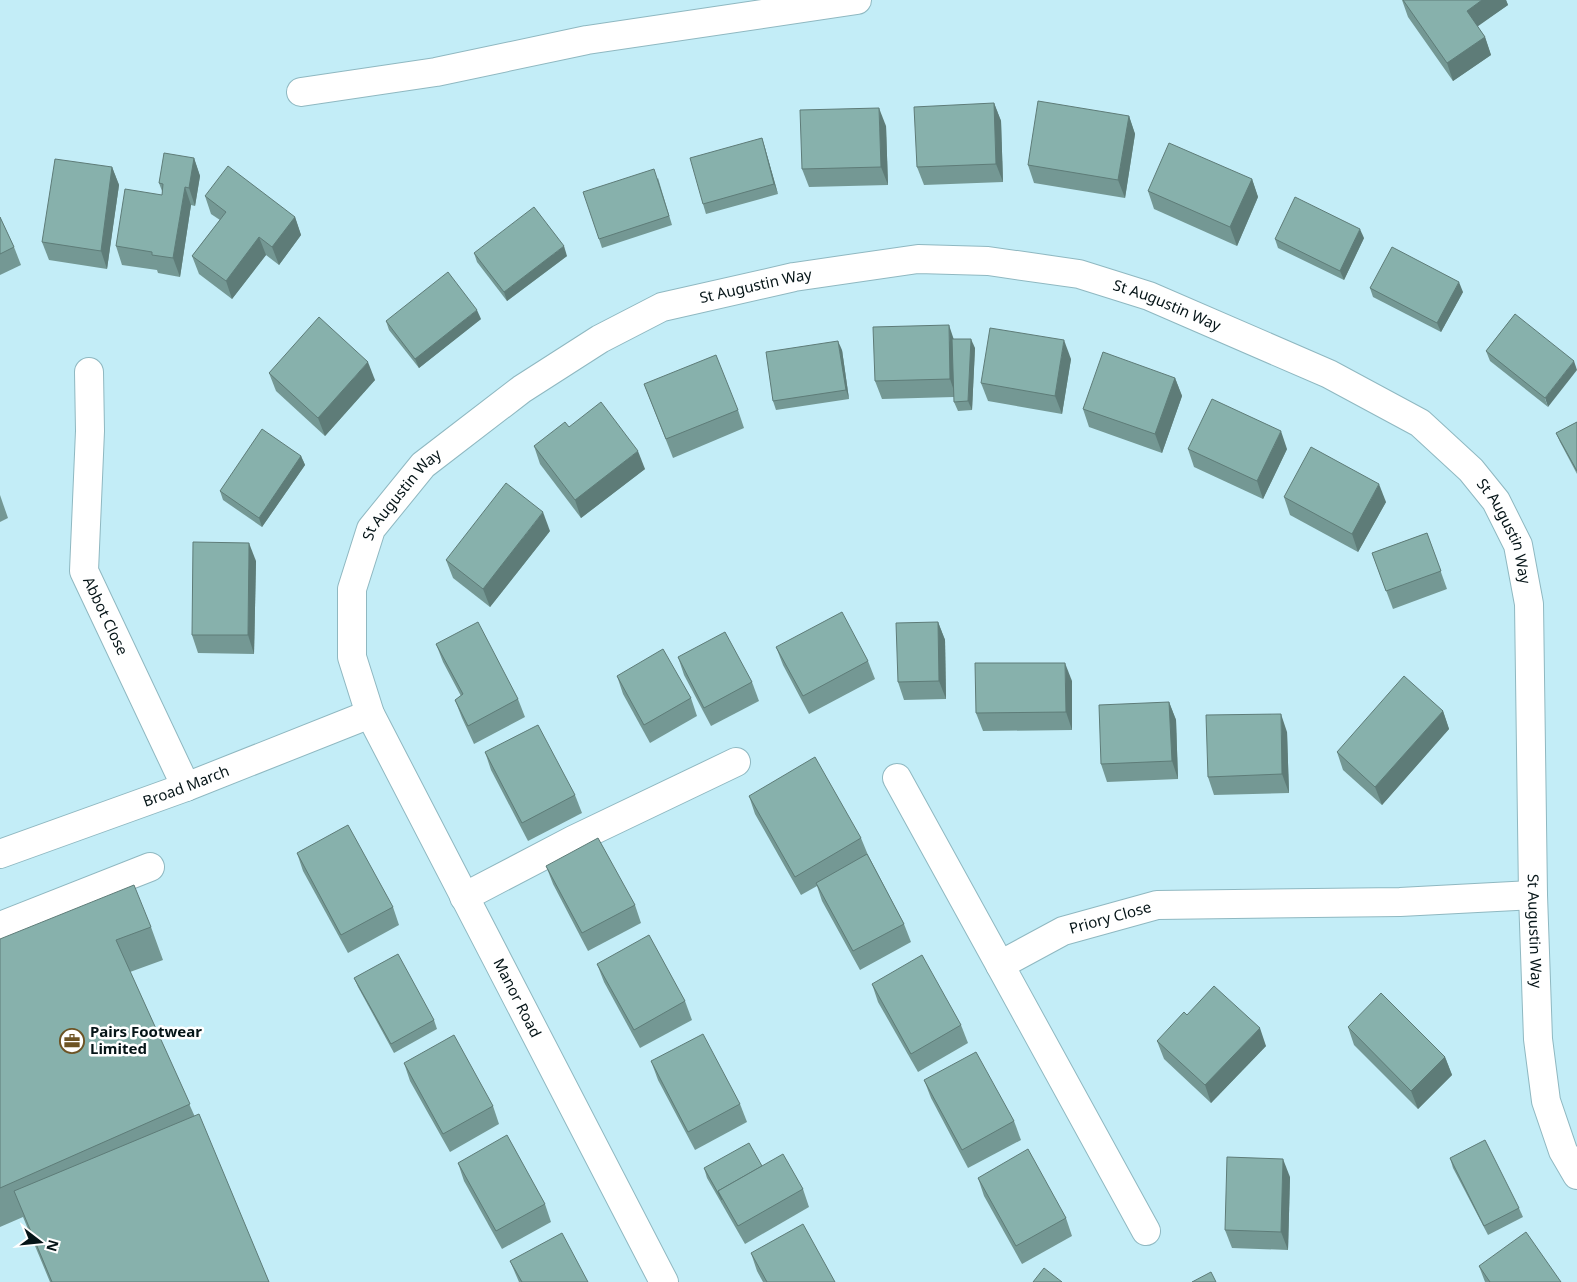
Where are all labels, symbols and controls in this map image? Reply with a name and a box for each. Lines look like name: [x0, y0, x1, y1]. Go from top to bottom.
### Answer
street label: St Augustin Way: [697, 264, 813, 307]
street label: St Augustin Way: [1111, 274, 1225, 335]
street label: St Augustin Way: [357, 444, 445, 543]
street label: St Augustin Way: [1473, 474, 1536, 586]
street label: Abbot Close: [79, 573, 133, 658]
street label: Broad March: [140, 760, 232, 811]
street label: St Augustin Way: [1524, 874, 1547, 989]
street label: Priory Close: [1067, 896, 1153, 938]
street label: Manor Road: [489, 954, 546, 1041]
place label: Pairs Footwear Limited: [90, 1021, 202, 1058]
office icon: Pairs Footwear Limited: [59, 1028, 85, 1054]
north arrow: [15, 1217, 65, 1267]
text: N: [42, 1238, 64, 1254]

